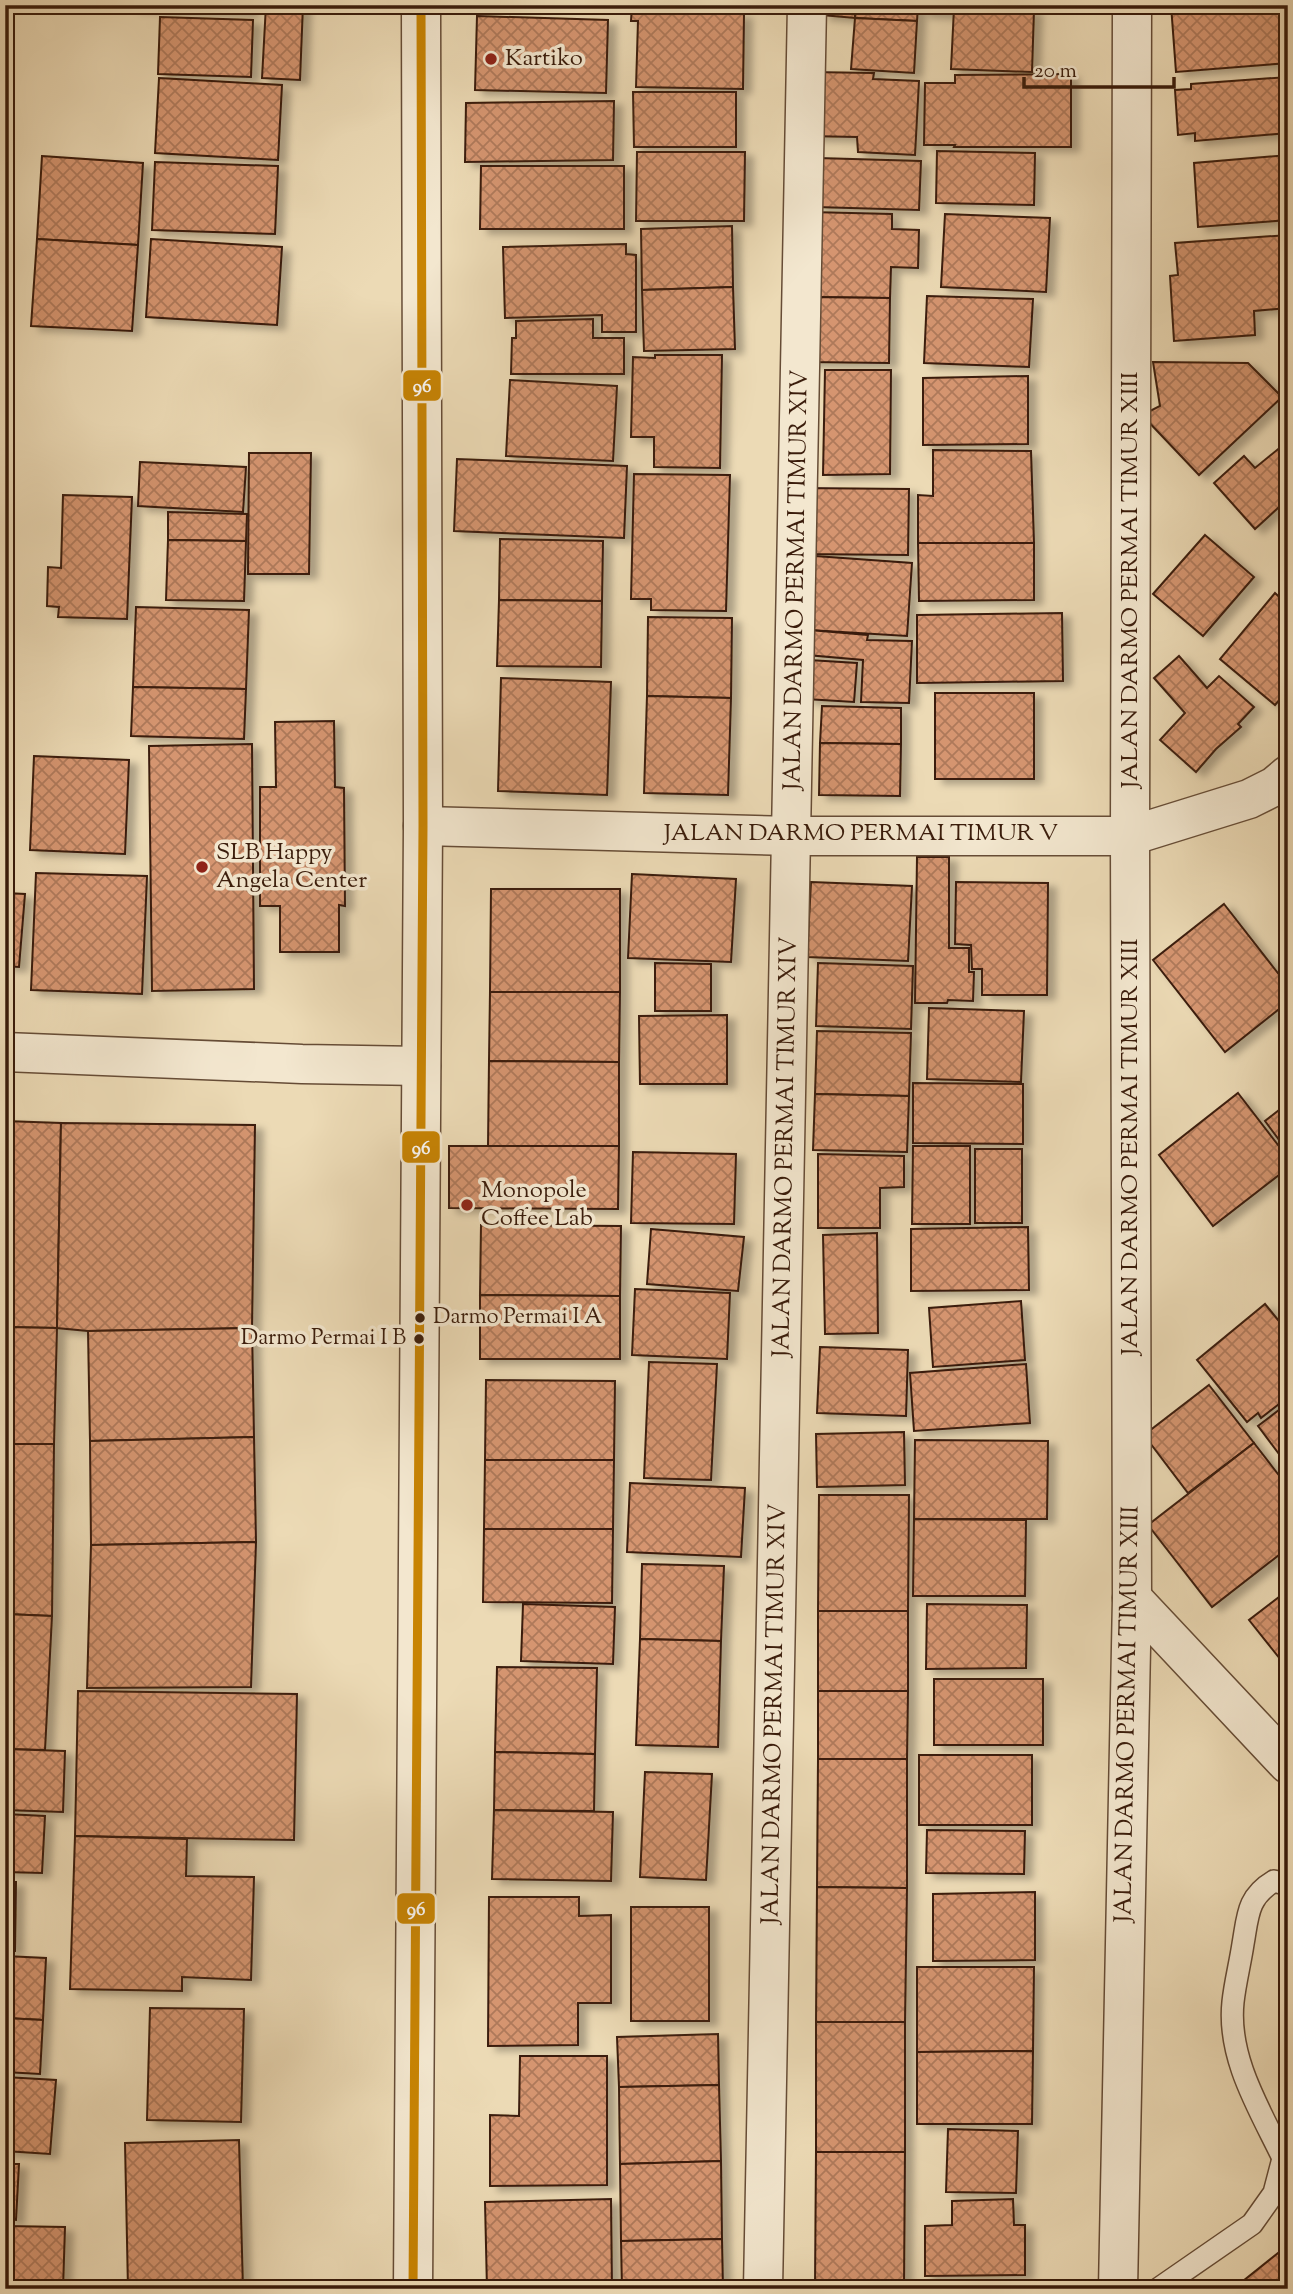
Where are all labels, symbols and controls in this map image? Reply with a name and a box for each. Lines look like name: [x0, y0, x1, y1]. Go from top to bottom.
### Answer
place label: Kartiko: [505, 42, 583, 76]
scale bar: [1024, 46, 1174, 90]
marker: Kartiko: [483, 51, 499, 67]
text: 20 m: [1034, 57, 1077, 87]
line badge: 96: [402, 369, 442, 402]
street label: JALAN DARMO PERMAI TIMUR XIV: [776, 370, 818, 792]
street label: JALAN DARMO PERMAI TIMUR XIII: [1114, 372, 1148, 790]
text: 96: [413, 374, 431, 401]
street label: JALAN DARMO PERMAI TIMUR V: [662, 817, 1058, 851]
place label: SLB Happy Angela Center: [216, 836, 367, 898]
marker: SLB Happy Angela Center: [194, 859, 210, 875]
street label: JALAN DARMO PERMAI TIMUR XIV: [765, 937, 807, 1359]
street label: JALAN DARMO PERMAI TIMUR XIII: [1114, 939, 1148, 1357]
line badge: 96: [401, 1130, 441, 1164]
text: 96: [412, 1136, 430, 1163]
place label: Monopole Coffee Lab: [481, 1174, 593, 1236]
marker: Monopole Coffee Lab: [459, 1197, 475, 1213]
place label: Darmo Permai I A: [433, 1302, 602, 1334]
marker: Darmo Permai I A: [413, 1311, 427, 1325]
place label: Darmo Permai I B: [241, 1323, 406, 1355]
marker: Darmo Permai I B: [412, 1332, 426, 1346]
street label: JALAN DARMO PERMAI TIMUR XIV: [754, 1504, 796, 1926]
street label: JALAN DARMO PERMAI TIMUR XIII: [1107, 1505, 1149, 1925]
line badge: 96: [396, 1892, 436, 1925]
text: 96: [407, 1897, 425, 1924]

